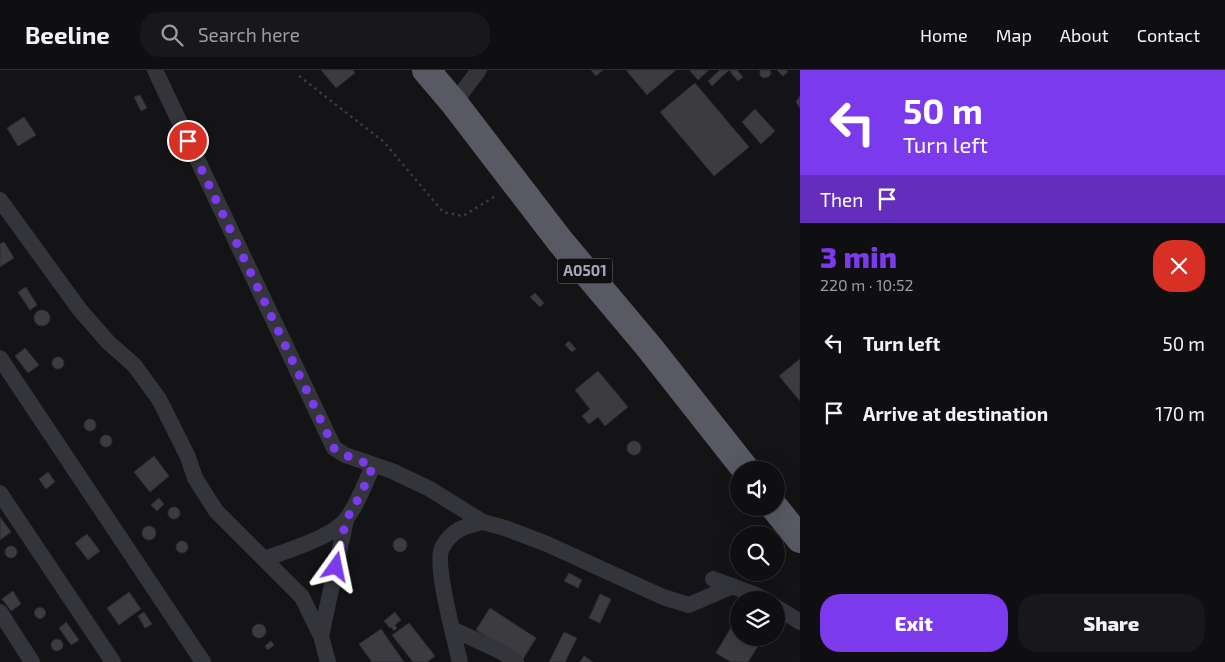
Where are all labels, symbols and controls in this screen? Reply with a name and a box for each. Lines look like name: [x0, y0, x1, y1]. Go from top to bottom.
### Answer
search box: [140, 12, 490, 57]
text: Beeline: [25, 20, 110, 49]
icon: search: [158, 21, 186, 49]
text: Search here: [198, 23, 300, 46]
text: Home: [920, 24, 968, 46]
text: Map: [996, 24, 1032, 46]
text: About: [1060, 24, 1109, 46]
text: Contact: [1137, 24, 1200, 46]
text: 50 m: [903, 89, 983, 131]
icon: left: [820, 90, 885, 155]
pin: [167, 120, 209, 162]
icon: arrive: [174, 127, 202, 155]
text: Turn left: [903, 131, 988, 157]
icon: arrive: [873, 185, 901, 213]
text: Then: [820, 188, 863, 211]
text: 3 min: [820, 238, 897, 274]
button: close: [1153, 240, 1205, 292]
road number: A0501: [558, 258, 612, 284]
text: 220 m · 10:52: [820, 275, 914, 294]
icon: left: [820, 329, 848, 357]
text: Turn left: [863, 332, 940, 355]
text: 50 m: [1162, 332, 1205, 355]
icon: arrive: [820, 399, 848, 427]
text: Arrive at destination: [863, 402, 1048, 425]
text: 170 m: [1155, 402, 1205, 425]
map controls: [730, 461, 785, 646]
button: sound: [730, 461, 785, 516]
button: search: [730, 526, 785, 581]
position arrow: [309, 540, 361, 592]
button: layers: [730, 591, 785, 646]
button: Exit: [820, 594, 1008, 652]
button: Share: [1018, 594, 1205, 652]

